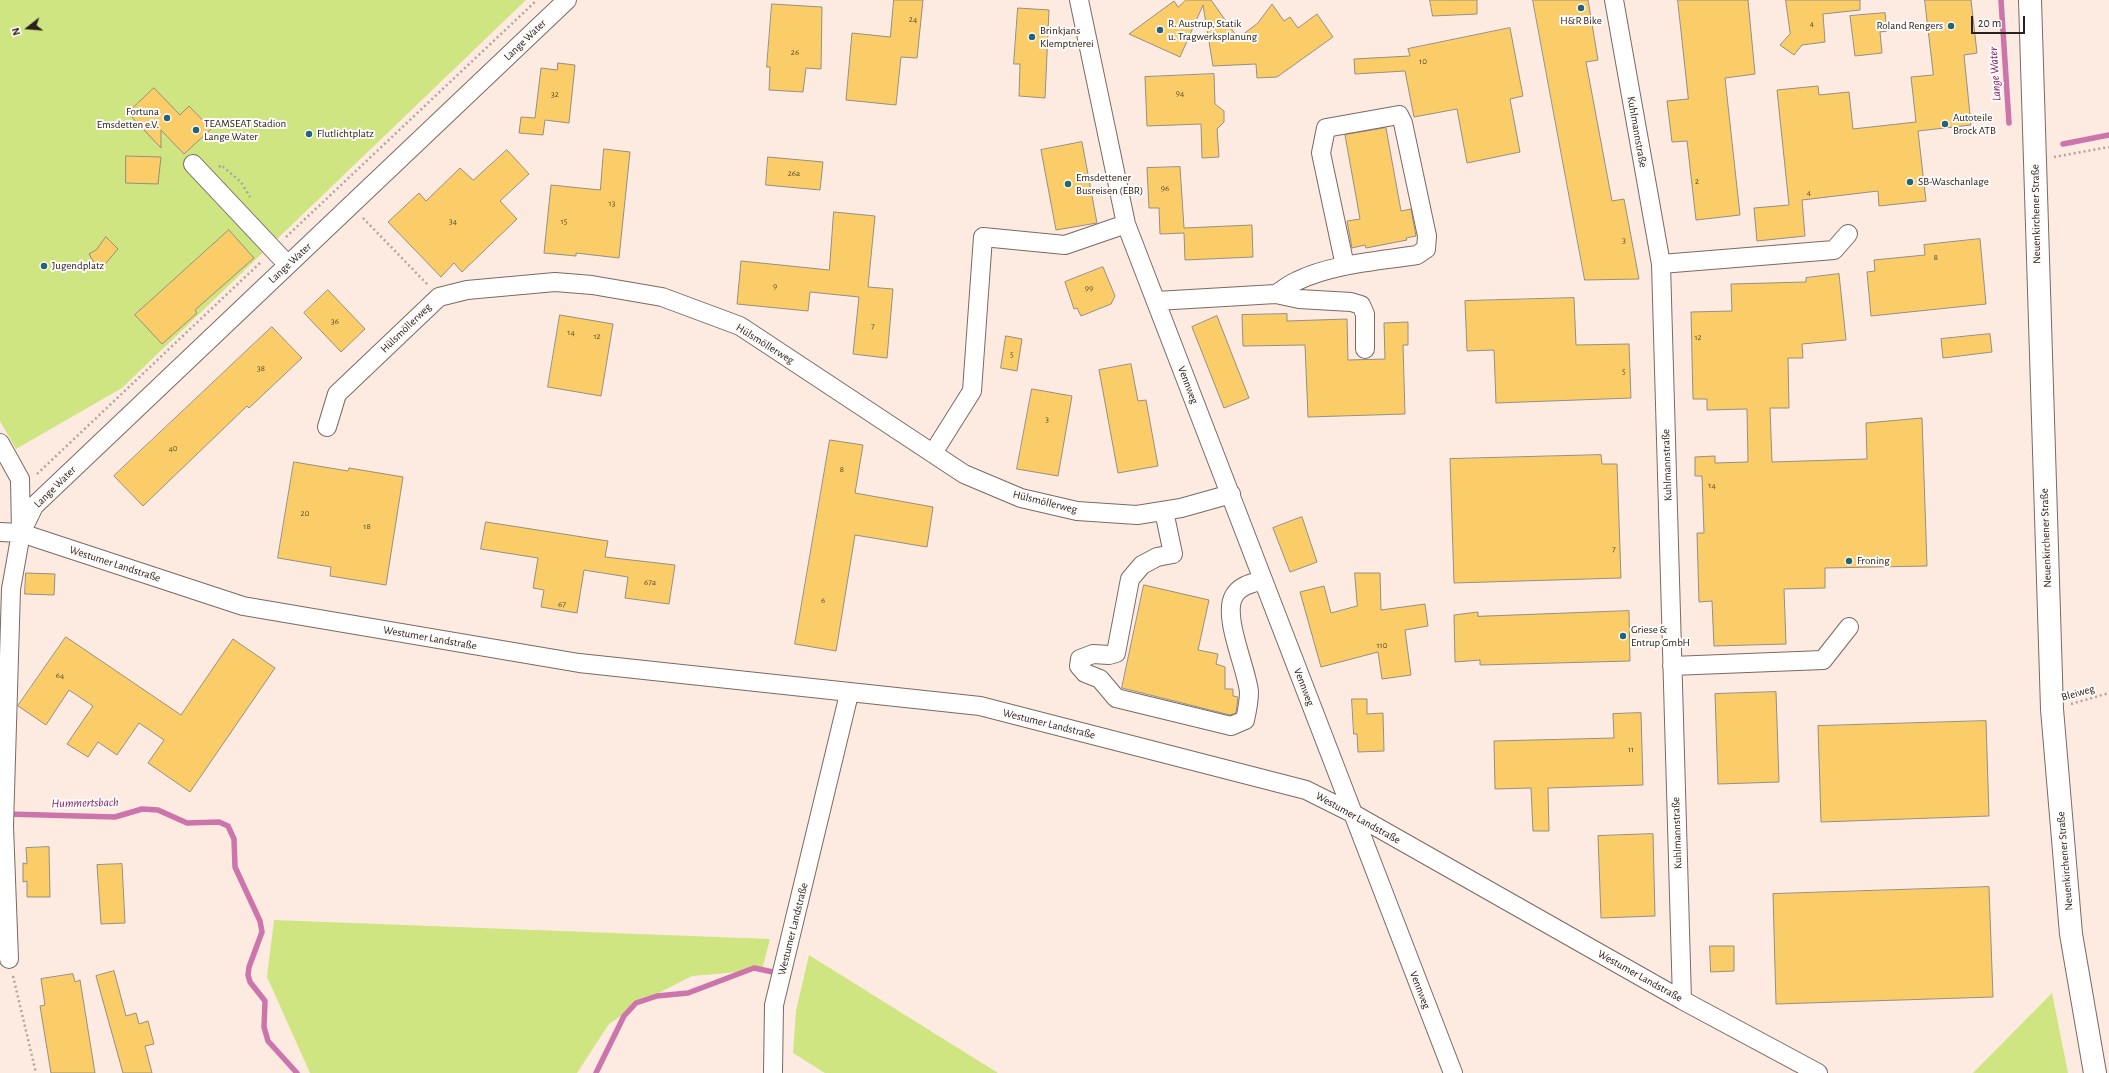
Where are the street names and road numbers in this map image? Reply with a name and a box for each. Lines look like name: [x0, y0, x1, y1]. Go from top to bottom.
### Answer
street label: Lange Water: [501, 17, 549, 63]
street label: Kuhlmannstraße: [1624, 95, 1650, 169]
street label: Neuenkirchener Straße: [2029, 164, 2043, 264]
street label: Lange Water: [266, 240, 314, 286]
street label: Hülsmöllerweg: [378, 300, 434, 356]
street label: Hülsmöllerweg: [734, 321, 796, 367]
street label: Vennweg: [1175, 364, 1201, 406]
street label: Kuhlmannstraße: [1659, 429, 1675, 501]
street label: Lange Water: [31, 463, 79, 511]
street label: Hülsmöllerweg: [1011, 488, 1079, 516]
street label: Neuenkirchener Straße: [2038, 488, 2054, 588]
street label: Westumer Landstraße: [68, 543, 162, 585]
street label: Westumer Landstraße: [382, 623, 478, 653]
street label: Vennweg: [1291, 666, 1317, 708]
street label: Bleiweg: [2060, 682, 2096, 704]
street label: Westumer Landstraße: [1001, 706, 1097, 742]
street label: Westumer Landstraße: [1313, 789, 1403, 847]
street label: Kuhlmannstraße: [1669, 797, 1685, 869]
street label: Neuenkirchener Straße: [2054, 811, 2076, 911]
street label: Westumer Landstraße: [775, 881, 811, 977]
street label: Westumer Landstraße: [1595, 947, 1685, 1005]
street label: Vennweg: [1407, 969, 1433, 1011]

